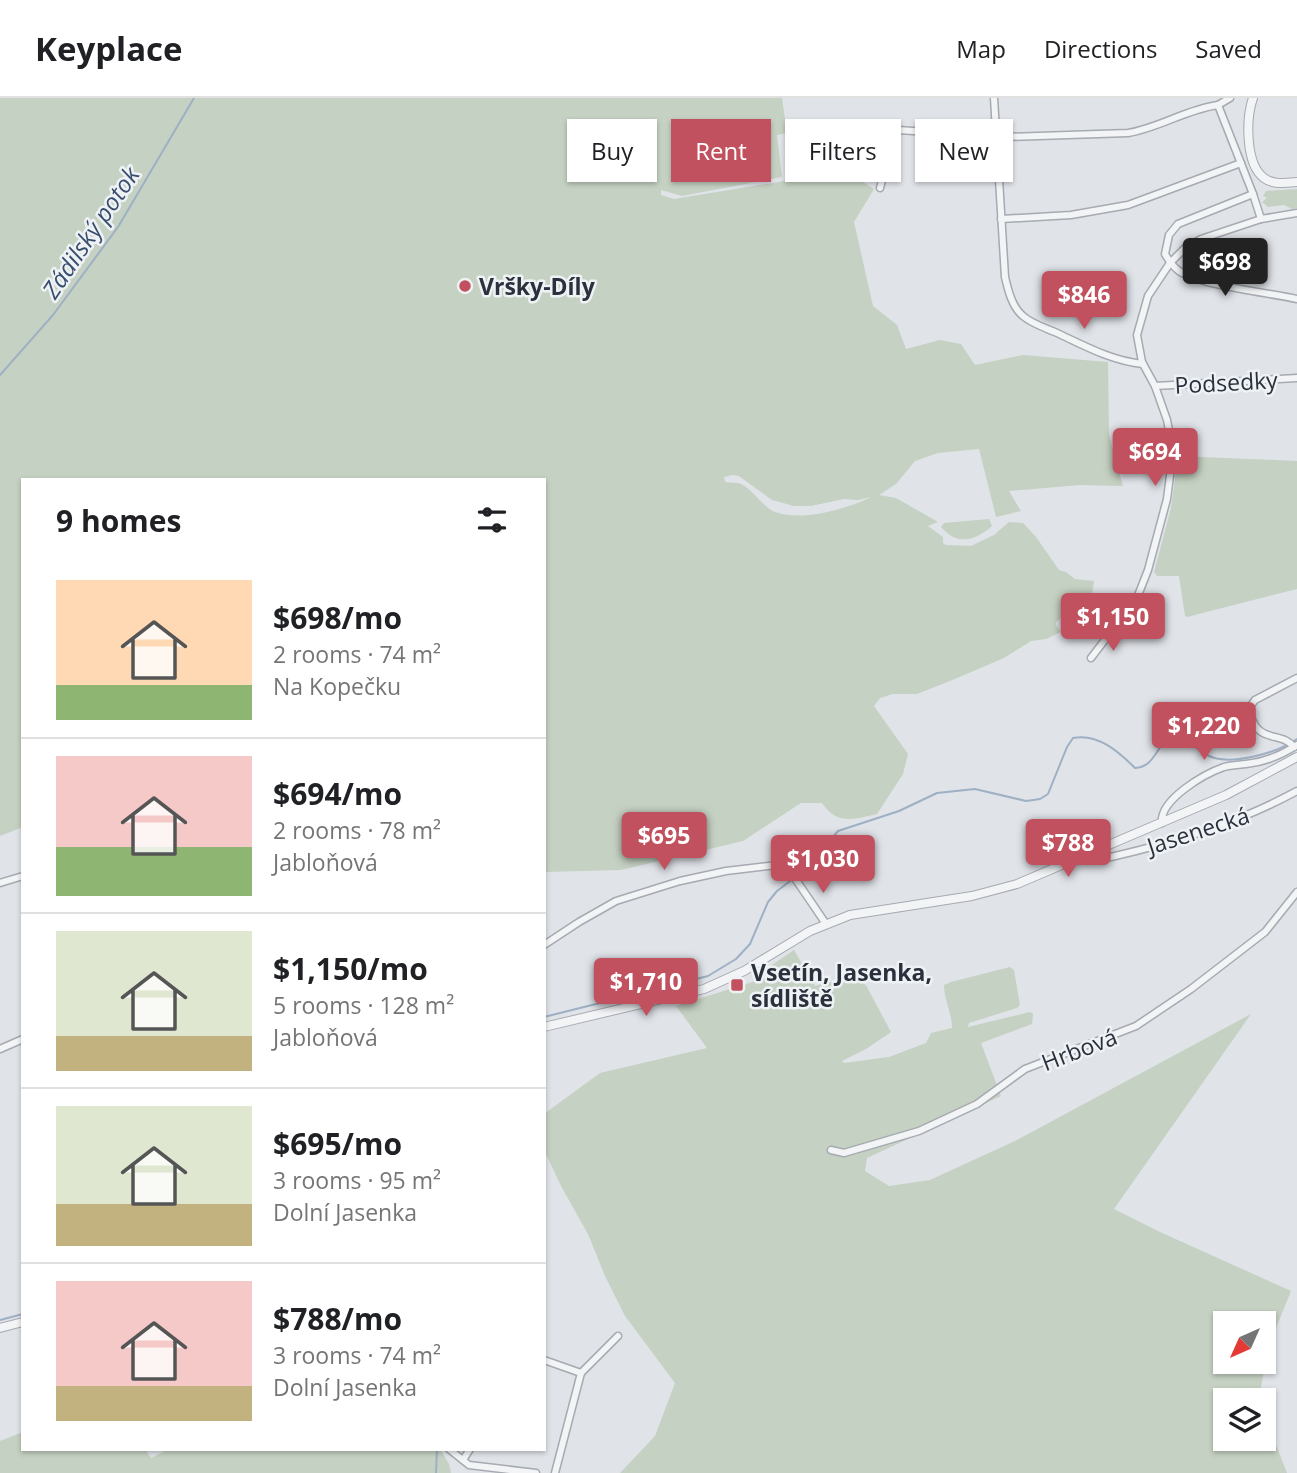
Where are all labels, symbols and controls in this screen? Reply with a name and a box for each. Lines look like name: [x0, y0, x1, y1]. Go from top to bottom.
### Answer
text: Keyplace: [35, 26, 183, 71]
text: Map: [956, 32, 1006, 65]
text: Directions: [1044, 32, 1157, 65]
text: Saved: [1195, 32, 1262, 65]
chip: Buy: [567, 119, 657, 182]
chip: Rent: [671, 119, 771, 182]
chip: Filters: [785, 119, 901, 182]
chip: New: [915, 119, 1013, 182]
water label: Zádilský potok: [33, 159, 147, 305]
pin: $698: [1184, 238, 1266, 298]
text: $698: [1199, 245, 1251, 277]
place label: Vršky-Díly: [479, 270, 596, 302]
pin: $846: [1043, 272, 1125, 331]
marker: Vršky-Díly: [457, 278, 473, 294]
text: $846: [1058, 278, 1110, 310]
street label: Podsedky: [1174, 363, 1279, 401]
pin: $694: [1114, 428, 1196, 488]
text: $694: [1129, 435, 1181, 467]
text: 9 homes: [56, 500, 181, 541]
icon: filters: [473, 501, 511, 539]
pin: $1,150: [1056, 594, 1170, 653]
text: $698/mo: [273, 597, 402, 638]
text: $1,150: [1077, 600, 1149, 632]
icon: home: [112, 608, 196, 692]
text: 2 rooms · 74 m²: [273, 638, 441, 670]
text: Na Kopečku: [273, 670, 401, 702]
pin: $1,220: [1147, 702, 1261, 762]
text: $1,220: [1168, 709, 1240, 741]
text: $694/mo: [273, 773, 402, 814]
icon: home: [112, 784, 196, 868]
street label: Jasenecká: [1141, 798, 1253, 862]
pin: $695: [623, 812, 705, 872]
text: 2 rooms · 78 m²: [273, 814, 441, 846]
text: $695: [638, 819, 690, 851]
pin: $788: [1027, 820, 1109, 879]
text: $788: [1042, 826, 1094, 858]
pin: $1,030: [766, 836, 880, 895]
text: $1,030: [787, 842, 859, 874]
text: Jabloňová: [273, 846, 378, 878]
text: $1,150/mo: [273, 948, 428, 989]
place label: Vsetín, Jasenka, sídliště: [751, 956, 932, 1014]
pin: $1,710: [589, 958, 703, 1018]
icon: home: [112, 959, 196, 1043]
text: $1,710: [610, 965, 682, 997]
marker: Vsetín, Jasenka, sídliště: [729, 977, 745, 993]
text: 5 rooms · 128 m²: [273, 989, 454, 1021]
street label: Hrbová: [1037, 1020, 1121, 1078]
text: Jabloňová: [273, 1021, 378, 1053]
text: $695/mo: [273, 1123, 402, 1164]
icon: home: [112, 1134, 196, 1218]
text: 3 rooms · 95 m²: [273, 1164, 441, 1196]
text: Dolní Jasenka: [273, 1196, 417, 1228]
text: $788/mo: [273, 1298, 402, 1339]
icon: home: [112, 1309, 196, 1393]
north arrow: [1213, 1311, 1276, 1374]
map controls: [1213, 1311, 1276, 1451]
text: 3 rooms · 74 m²: [273, 1339, 441, 1371]
text: Dolní Jasenka: [273, 1371, 417, 1403]
button: layers: [1213, 1388, 1276, 1451]

